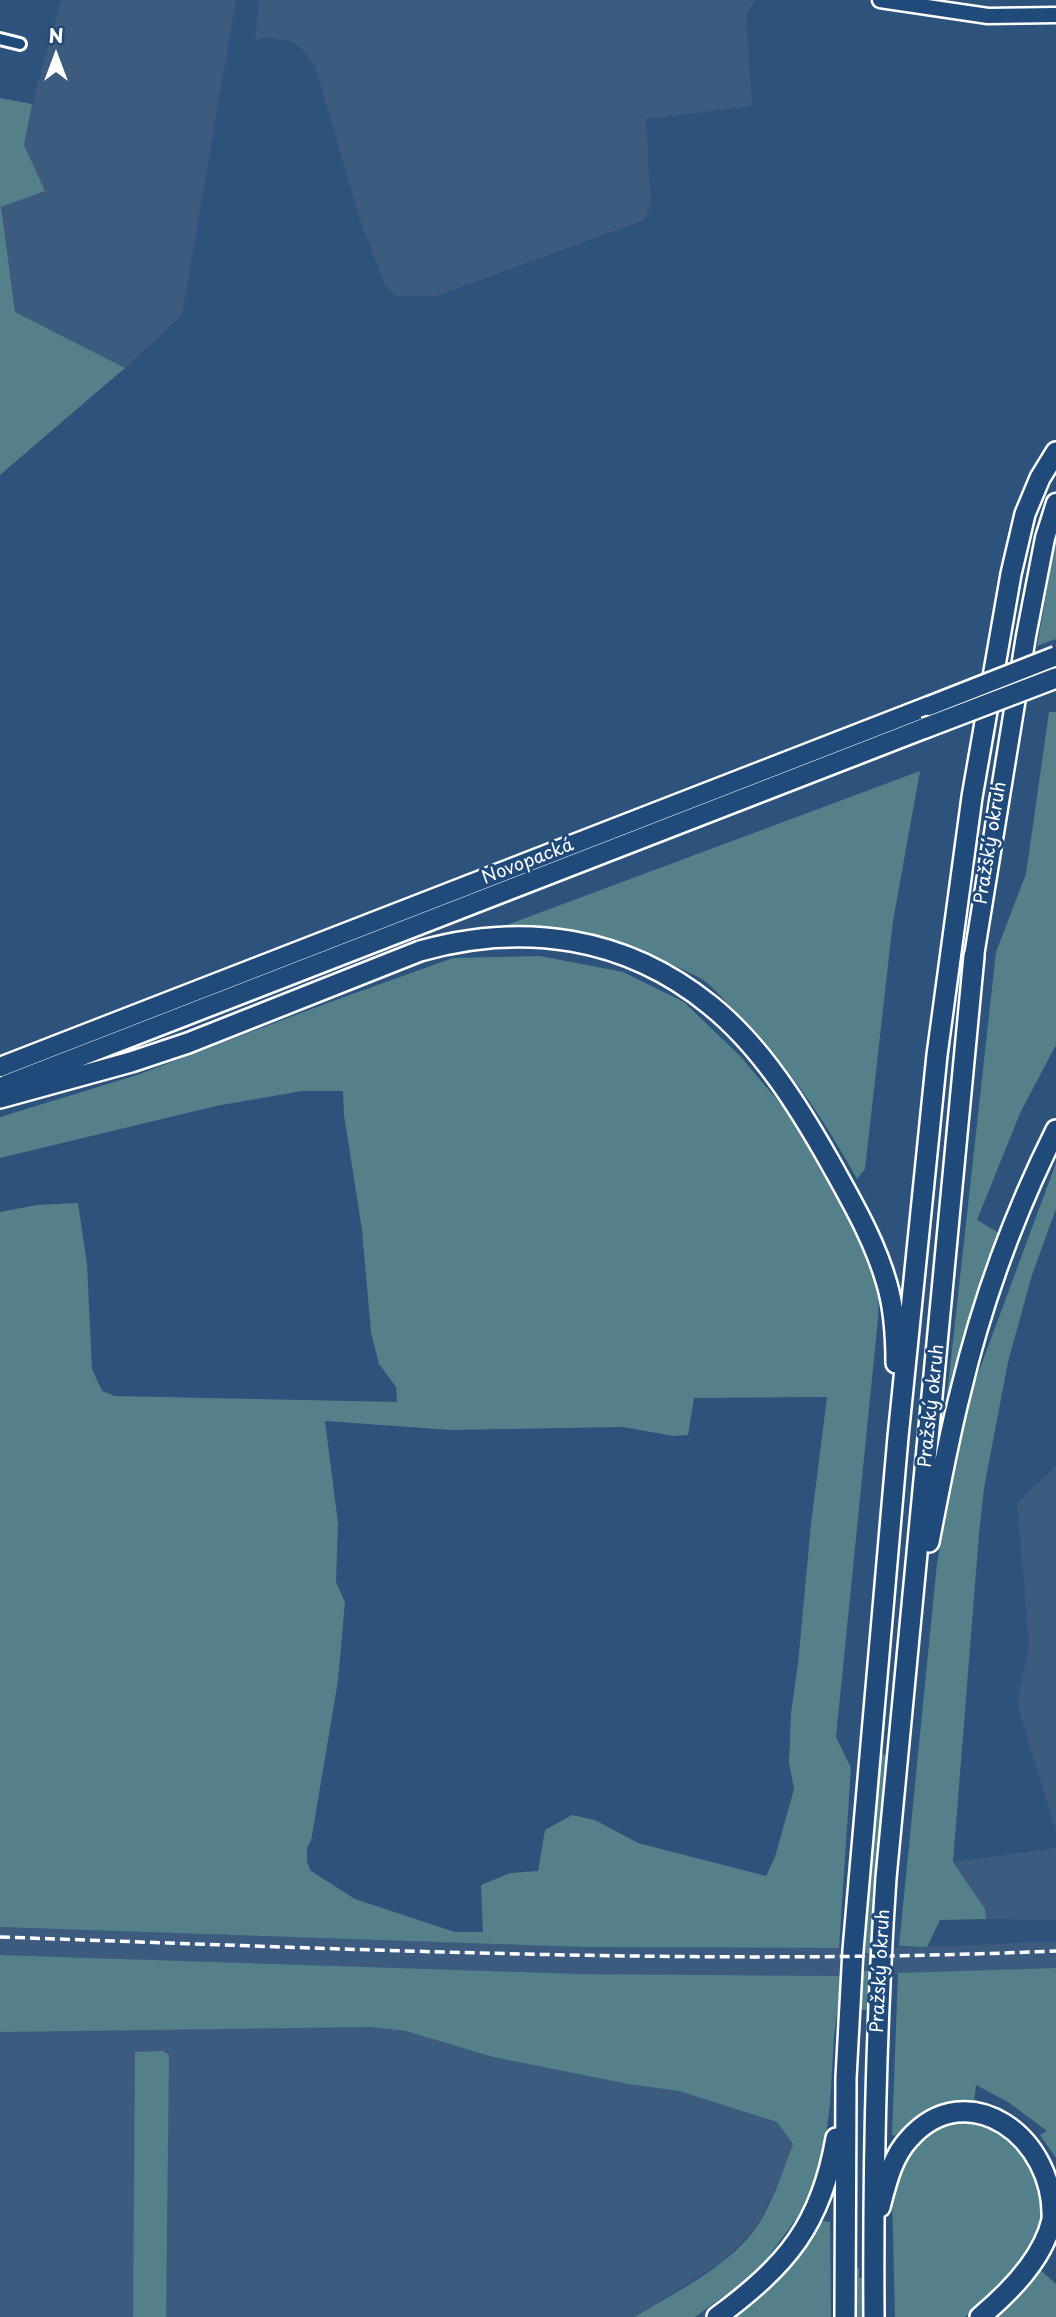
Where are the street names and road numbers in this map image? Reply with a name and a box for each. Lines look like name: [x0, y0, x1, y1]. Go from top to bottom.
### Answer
street label: Pražský okruh: [971, 780, 1011, 906]
street label: Novopacká: [479, 835, 577, 889]
street label: Pražský okruh: [915, 1343, 949, 1469]
street label: Pražský okruh: [867, 1909, 895, 2033]

